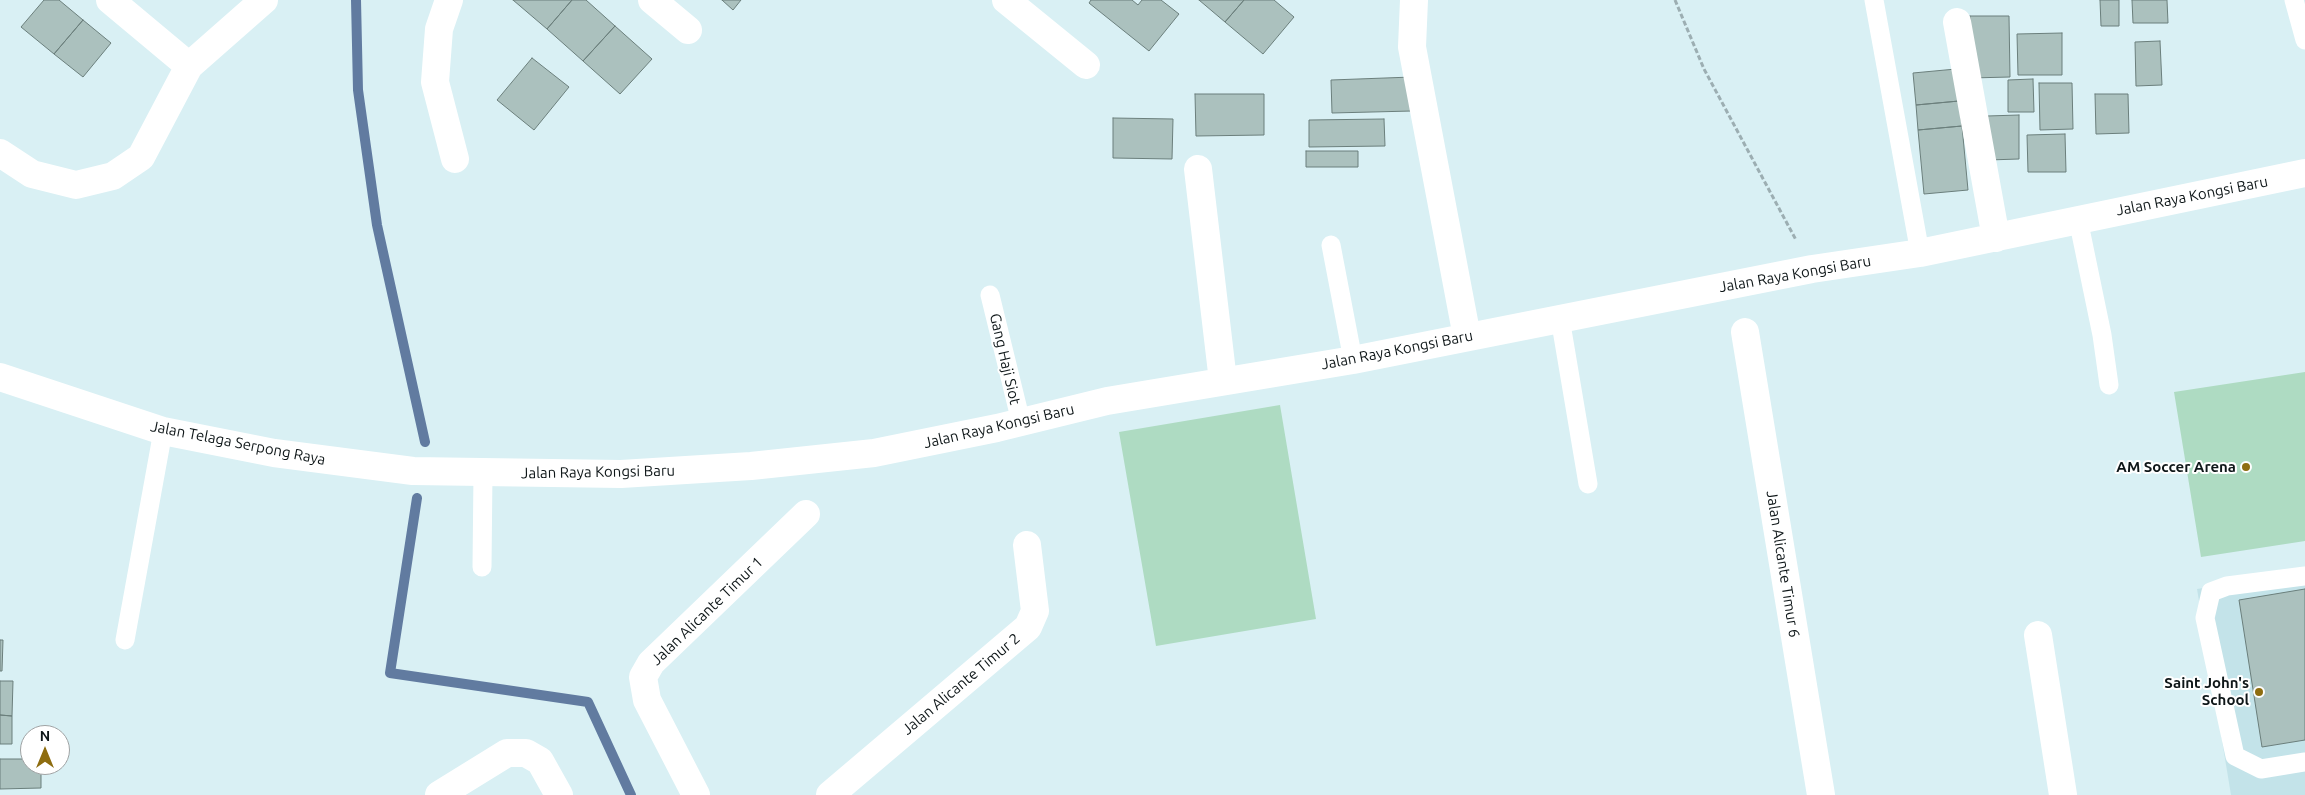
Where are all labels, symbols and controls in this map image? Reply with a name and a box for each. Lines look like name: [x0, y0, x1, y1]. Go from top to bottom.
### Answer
street label: Jalan Raya Kongsi Baru: [2115, 172, 2269, 220]
street label: Jalan Raya Kongsi Baru: [1718, 252, 1872, 296]
street label: Gang Haji Siot: [986, 311, 1024, 407]
street label: Jalan Raya Kongsi Baru: [1320, 326, 1474, 374]
street label: Jalan Raya Kongsi Baru: [922, 400, 1076, 452]
street label: Jalan Telaga Serpong Raya: [149, 417, 327, 469]
place label: AM Soccer Arena: [2116, 458, 2236, 476]
marker: AM Soccer Arena: [2240, 461, 2252, 473]
street label: Jalan Raya Kongsi Baru: [521, 462, 675, 482]
street label: Jalan Alicante Timur 6: [1763, 489, 1803, 639]
street label: Jalan Alicante Timur 1: [647, 553, 767, 669]
street label: Jalan Alicante Timur 2: [898, 629, 1024, 739]
place label: Saint John's School: [2164, 674, 2249, 709]
marker: Saint John's School: [2253, 686, 2265, 698]
north arrow: [20, 725, 70, 775]
text: N: [40, 728, 50, 744]

